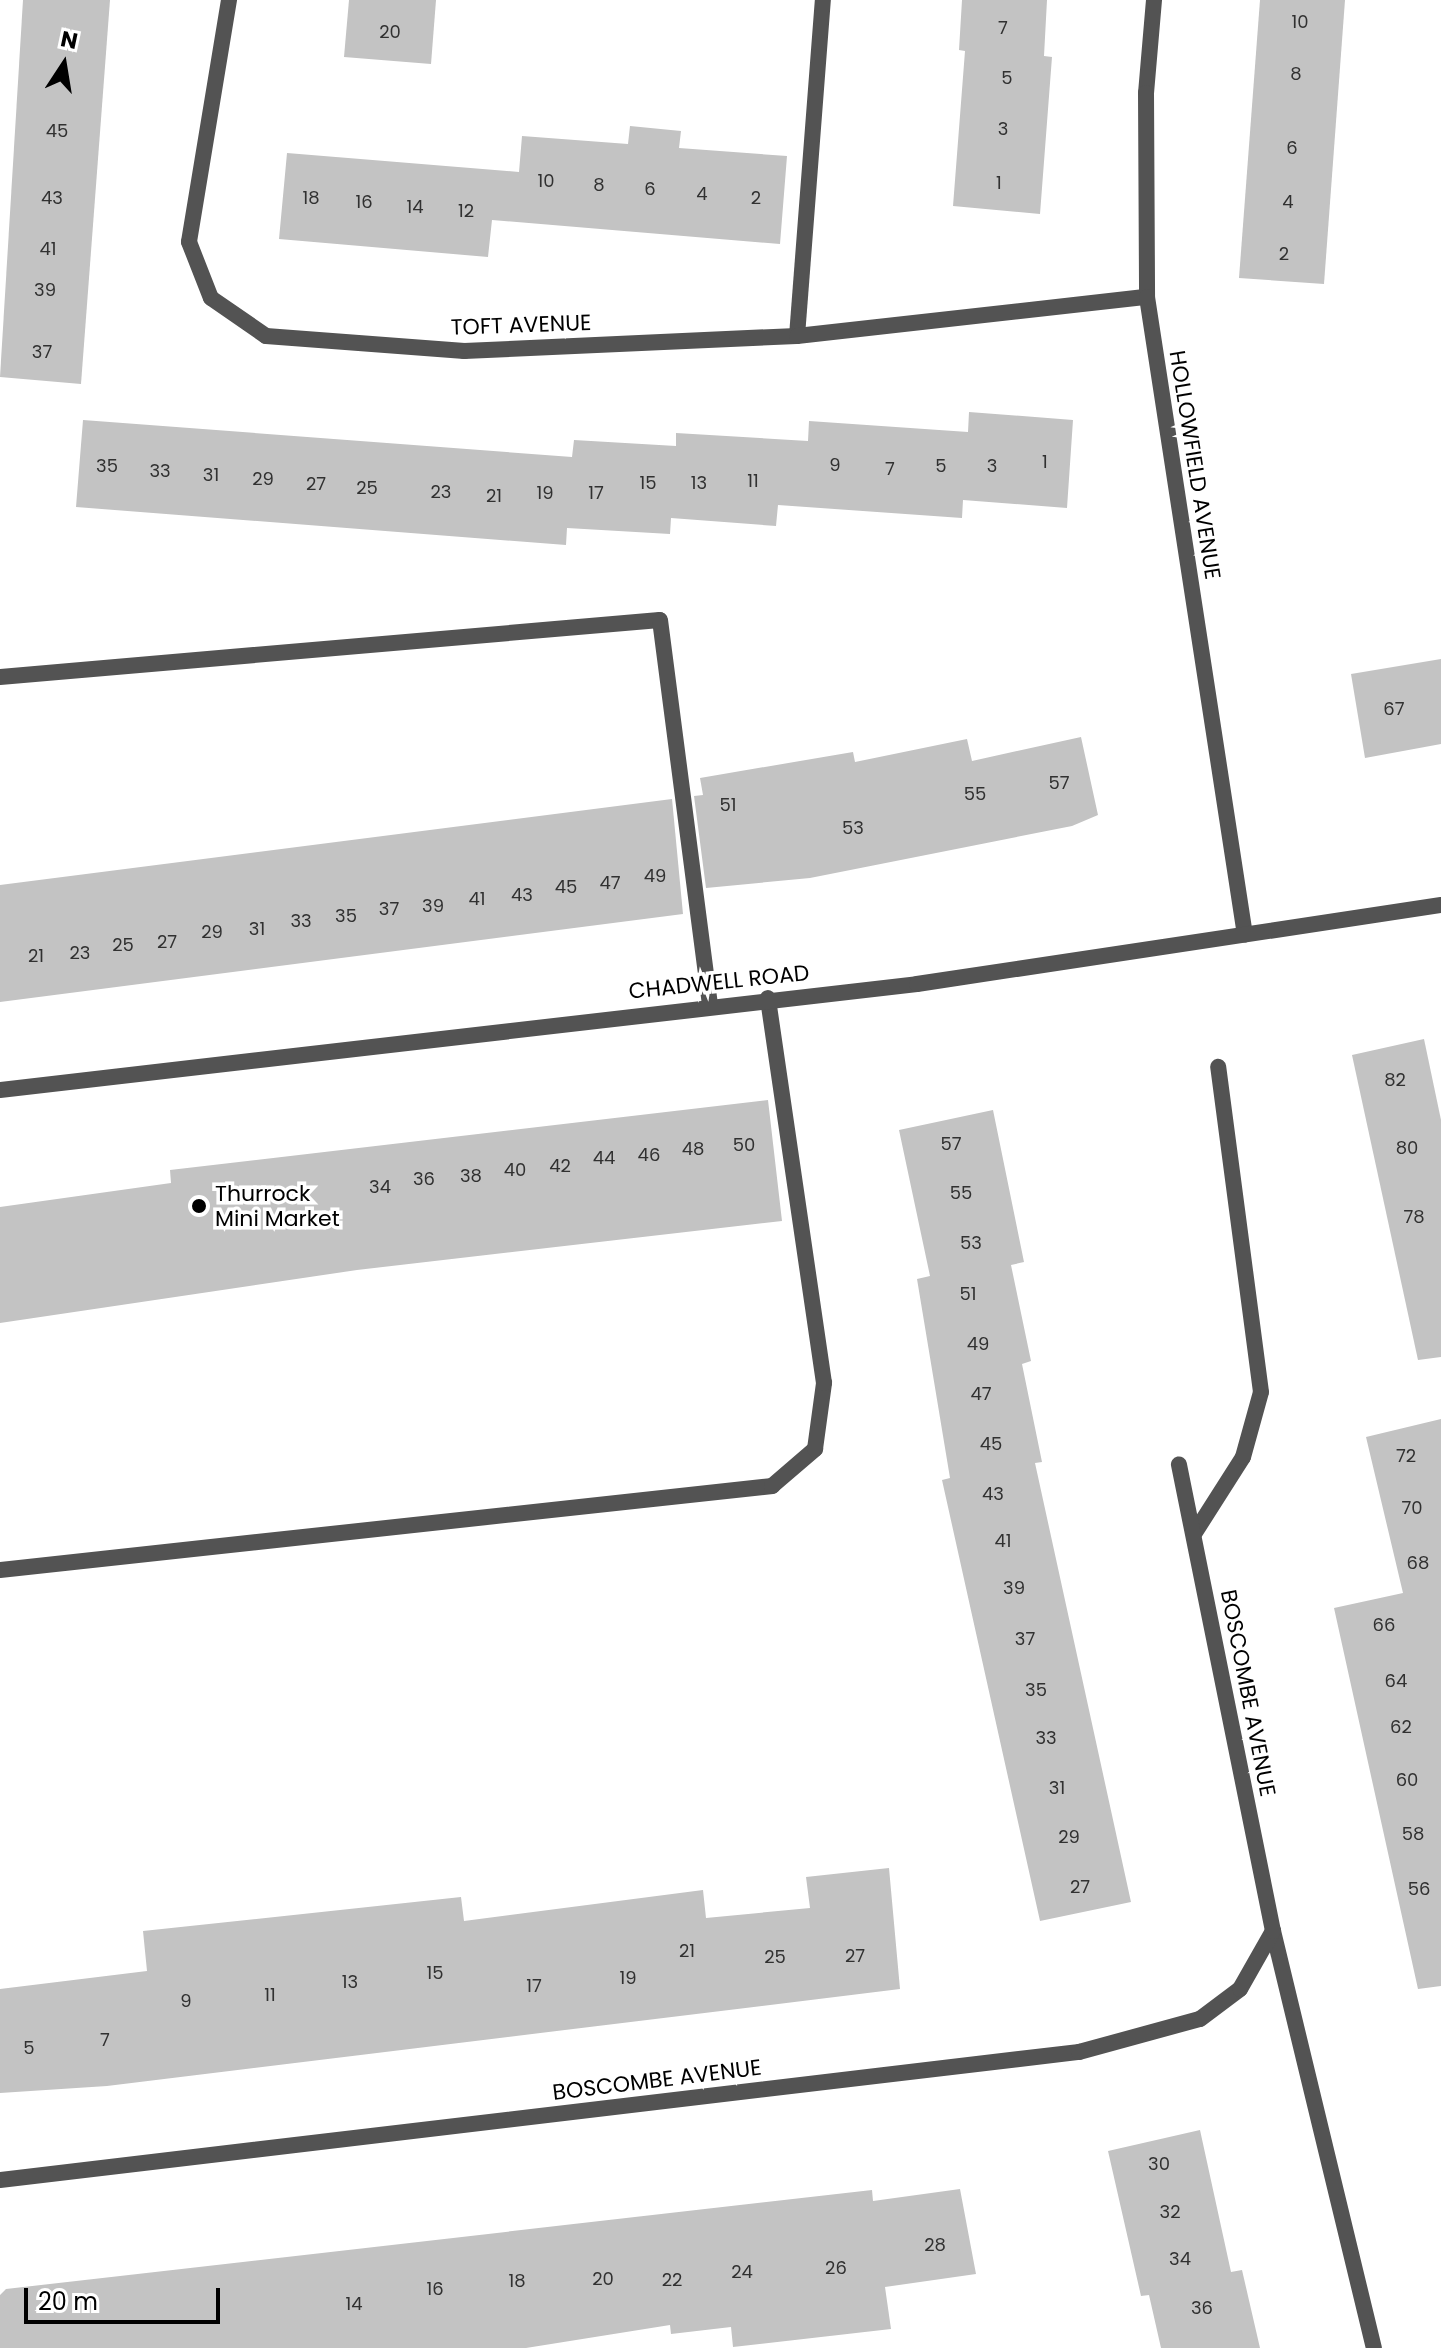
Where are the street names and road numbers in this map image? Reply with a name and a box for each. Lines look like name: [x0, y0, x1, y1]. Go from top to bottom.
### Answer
street label: TOFT AVENUE: [450, 309, 592, 341]
street label: HOLLOWFIELD AVENUE: [1164, 349, 1226, 581]
street label: CHADWELL ROAD: [627, 959, 811, 1005]
street label: BOSCOMBE AVENUE: [1215, 1587, 1281, 1799]
street label: BOSCOMBE AVENUE: [551, 2054, 763, 2106]

